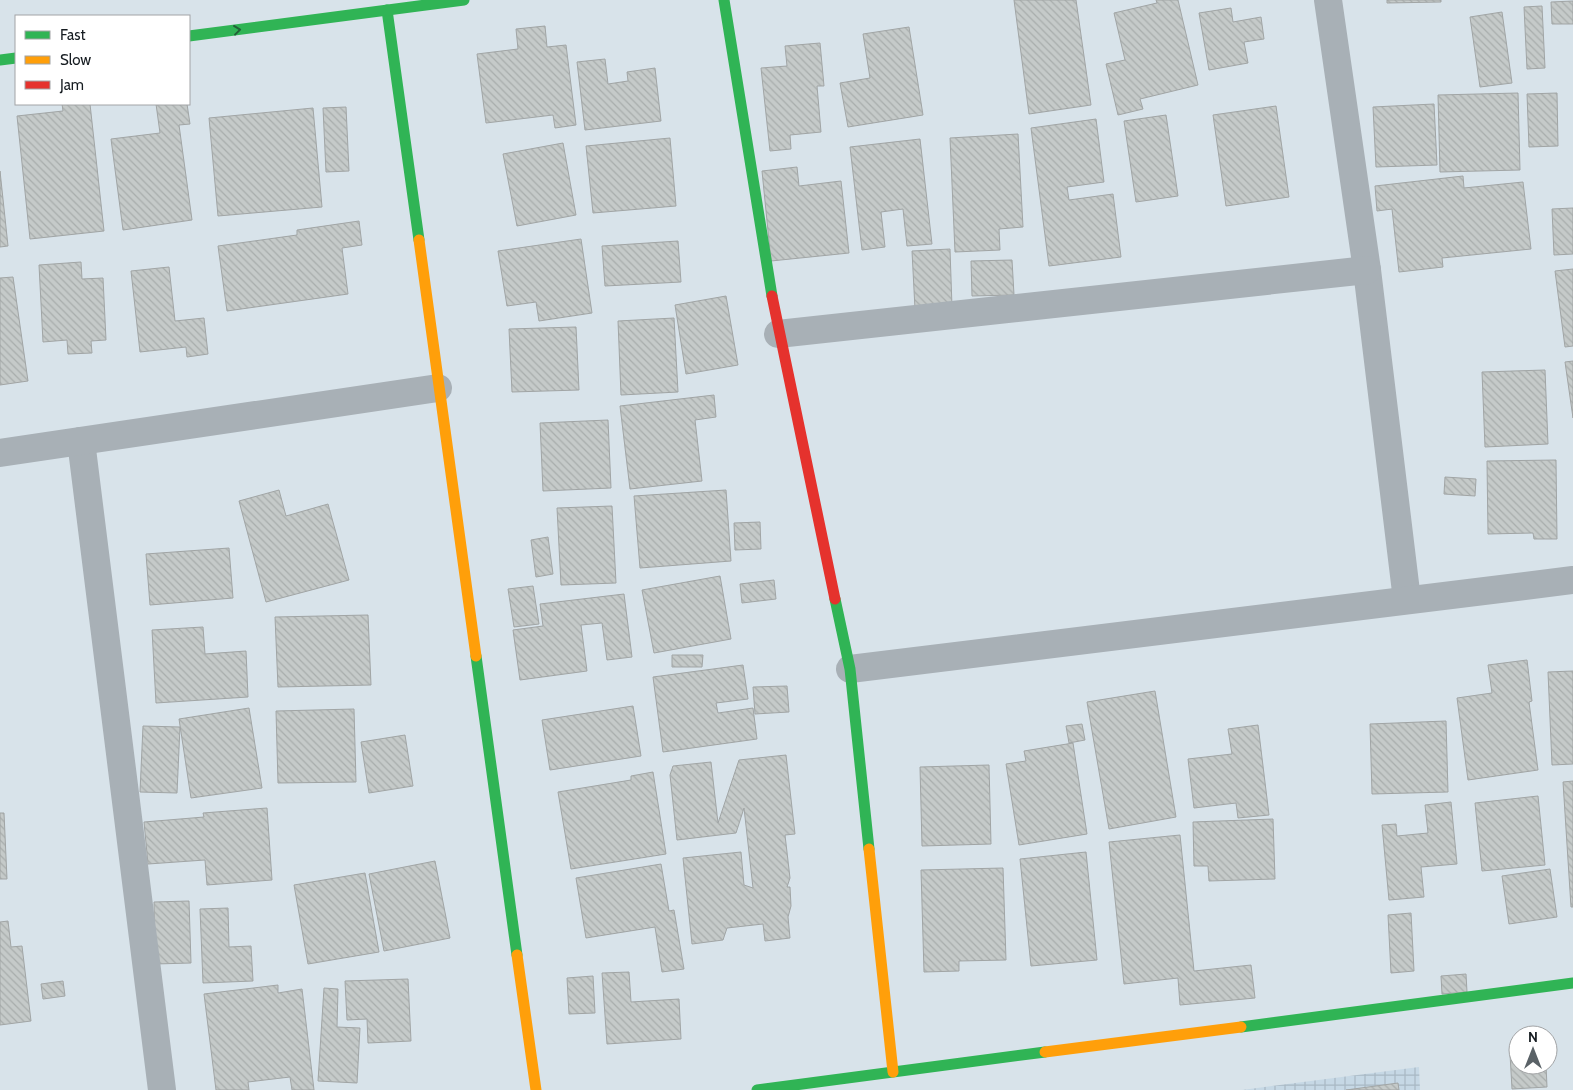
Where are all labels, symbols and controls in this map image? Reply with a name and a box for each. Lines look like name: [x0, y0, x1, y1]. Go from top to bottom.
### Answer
legend: [15, 15, 190, 105]
one-way arrow: [233, 25, 241, 36]
text: Fast: [60, 26, 85, 44]
text: Slow: [60, 51, 91, 69]
text: Jam: [59, 76, 84, 94]
north arrow: [1508, 1025, 1558, 1075]
text: N: [1528, 1028, 1538, 1046]

